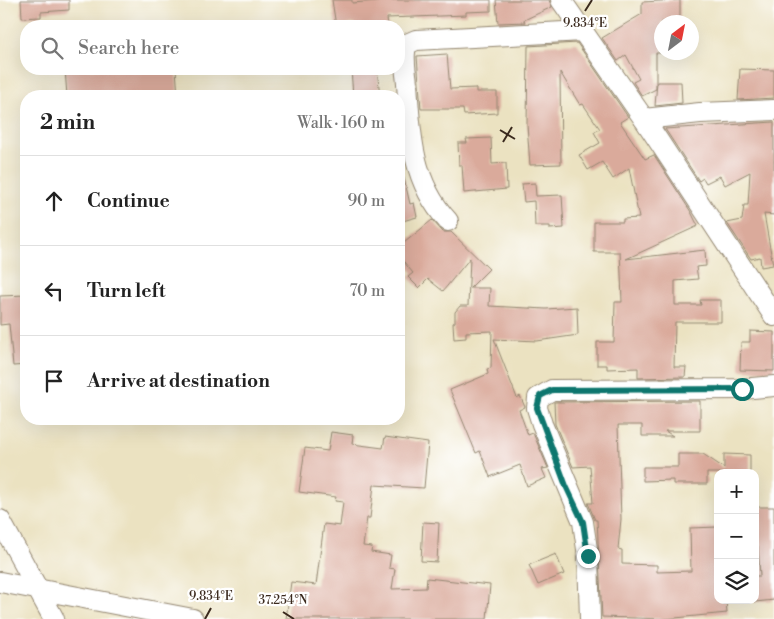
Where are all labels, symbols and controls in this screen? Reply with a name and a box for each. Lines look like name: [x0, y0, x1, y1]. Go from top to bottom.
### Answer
north arrow: [654, 15, 699, 60]
text: 9.834°E: [563, 16, 607, 31]
search box: [20, 20, 405, 75]
icon: search: [38, 34, 66, 62]
text: Search here: [78, 36, 179, 60]
text: 2 min: [40, 110, 95, 136]
text: Walk · 160 m: [297, 113, 385, 133]
icon: ahead: [40, 187, 68, 215]
text: Continue: [87, 189, 170, 213]
text: 90 m: [347, 191, 385, 211]
icon: left: [40, 277, 68, 305]
text: Turn left: [87, 279, 166, 303]
text: 70 m: [349, 281, 385, 301]
icon: arrive: [40, 367, 68, 395]
text: Arrive at destination: [87, 369, 270, 393]
route start: [731, 378, 754, 401]
map controls: [714, 469, 759, 604]
button: +: [714, 469, 759, 514]
button: −: [714, 514, 759, 559]
route end: [577, 545, 600, 568]
button: layers: [714, 559, 759, 604]
text: 9.834°E: [189, 589, 233, 604]
text: 37.254°N: [259, 593, 308, 608]

